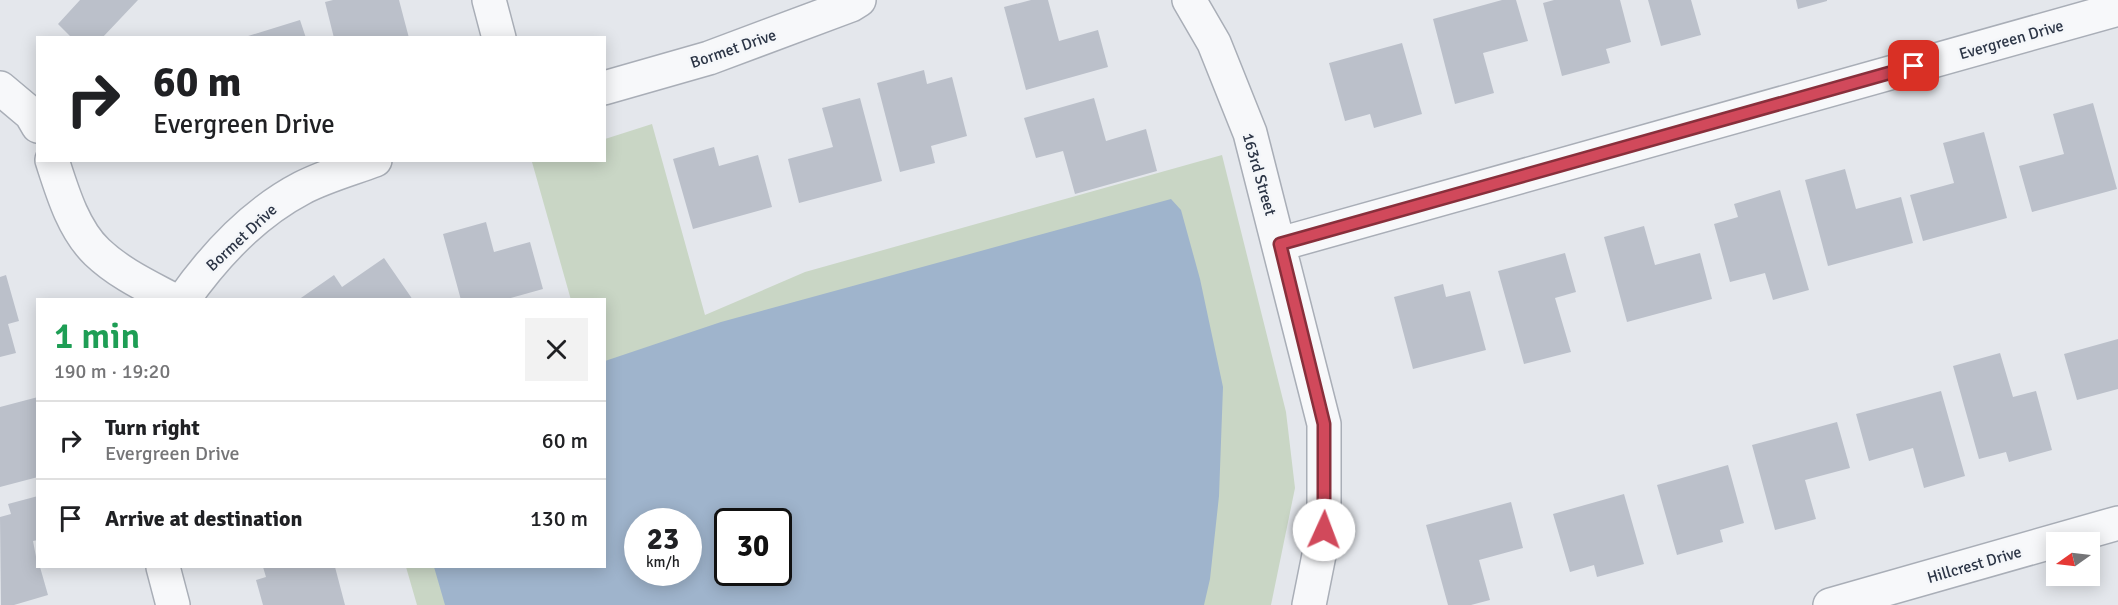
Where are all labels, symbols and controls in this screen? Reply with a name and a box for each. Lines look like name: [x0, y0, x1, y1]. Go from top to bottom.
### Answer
street label: Evergreen Drive: [1957, 16, 2066, 64]
street label: Bormet Drive: [688, 25, 779, 73]
pin: [1888, 40, 1939, 91]
icon: arrive: [1897, 49, 1930, 82]
text: 60 m: [153, 57, 242, 108]
icon: right: [54, 60, 132, 138]
text: Evergreen Drive: [153, 108, 335, 141]
street label: 163rd Street: [1238, 130, 1281, 218]
street label: Bormet Drive: [202, 200, 281, 276]
text: 1 min: [54, 314, 140, 359]
button: close: [525, 318, 588, 381]
text: 190 m · 19:20: [54, 359, 170, 384]
text: Turn right: [105, 414, 200, 441]
icon: right: [54, 424, 87, 457]
text: 60 m: [542, 427, 588, 454]
text: Evergreen Drive: [105, 441, 240, 466]
position arrow: [1292, 498, 1356, 562]
icon: arrive: [54, 502, 87, 535]
text: Arrive at destination: [105, 505, 302, 532]
text: 130 m: [530, 505, 588, 532]
speed limit sign: 30: [714, 508, 792, 586]
text: 23: [647, 521, 679, 558]
north arrow: [2046, 532, 2100, 586]
map controls: [2046, 532, 2100, 586]
street label: Hillcrest Drive: [1925, 542, 2024, 588]
text: km/h: [646, 553, 680, 571]

